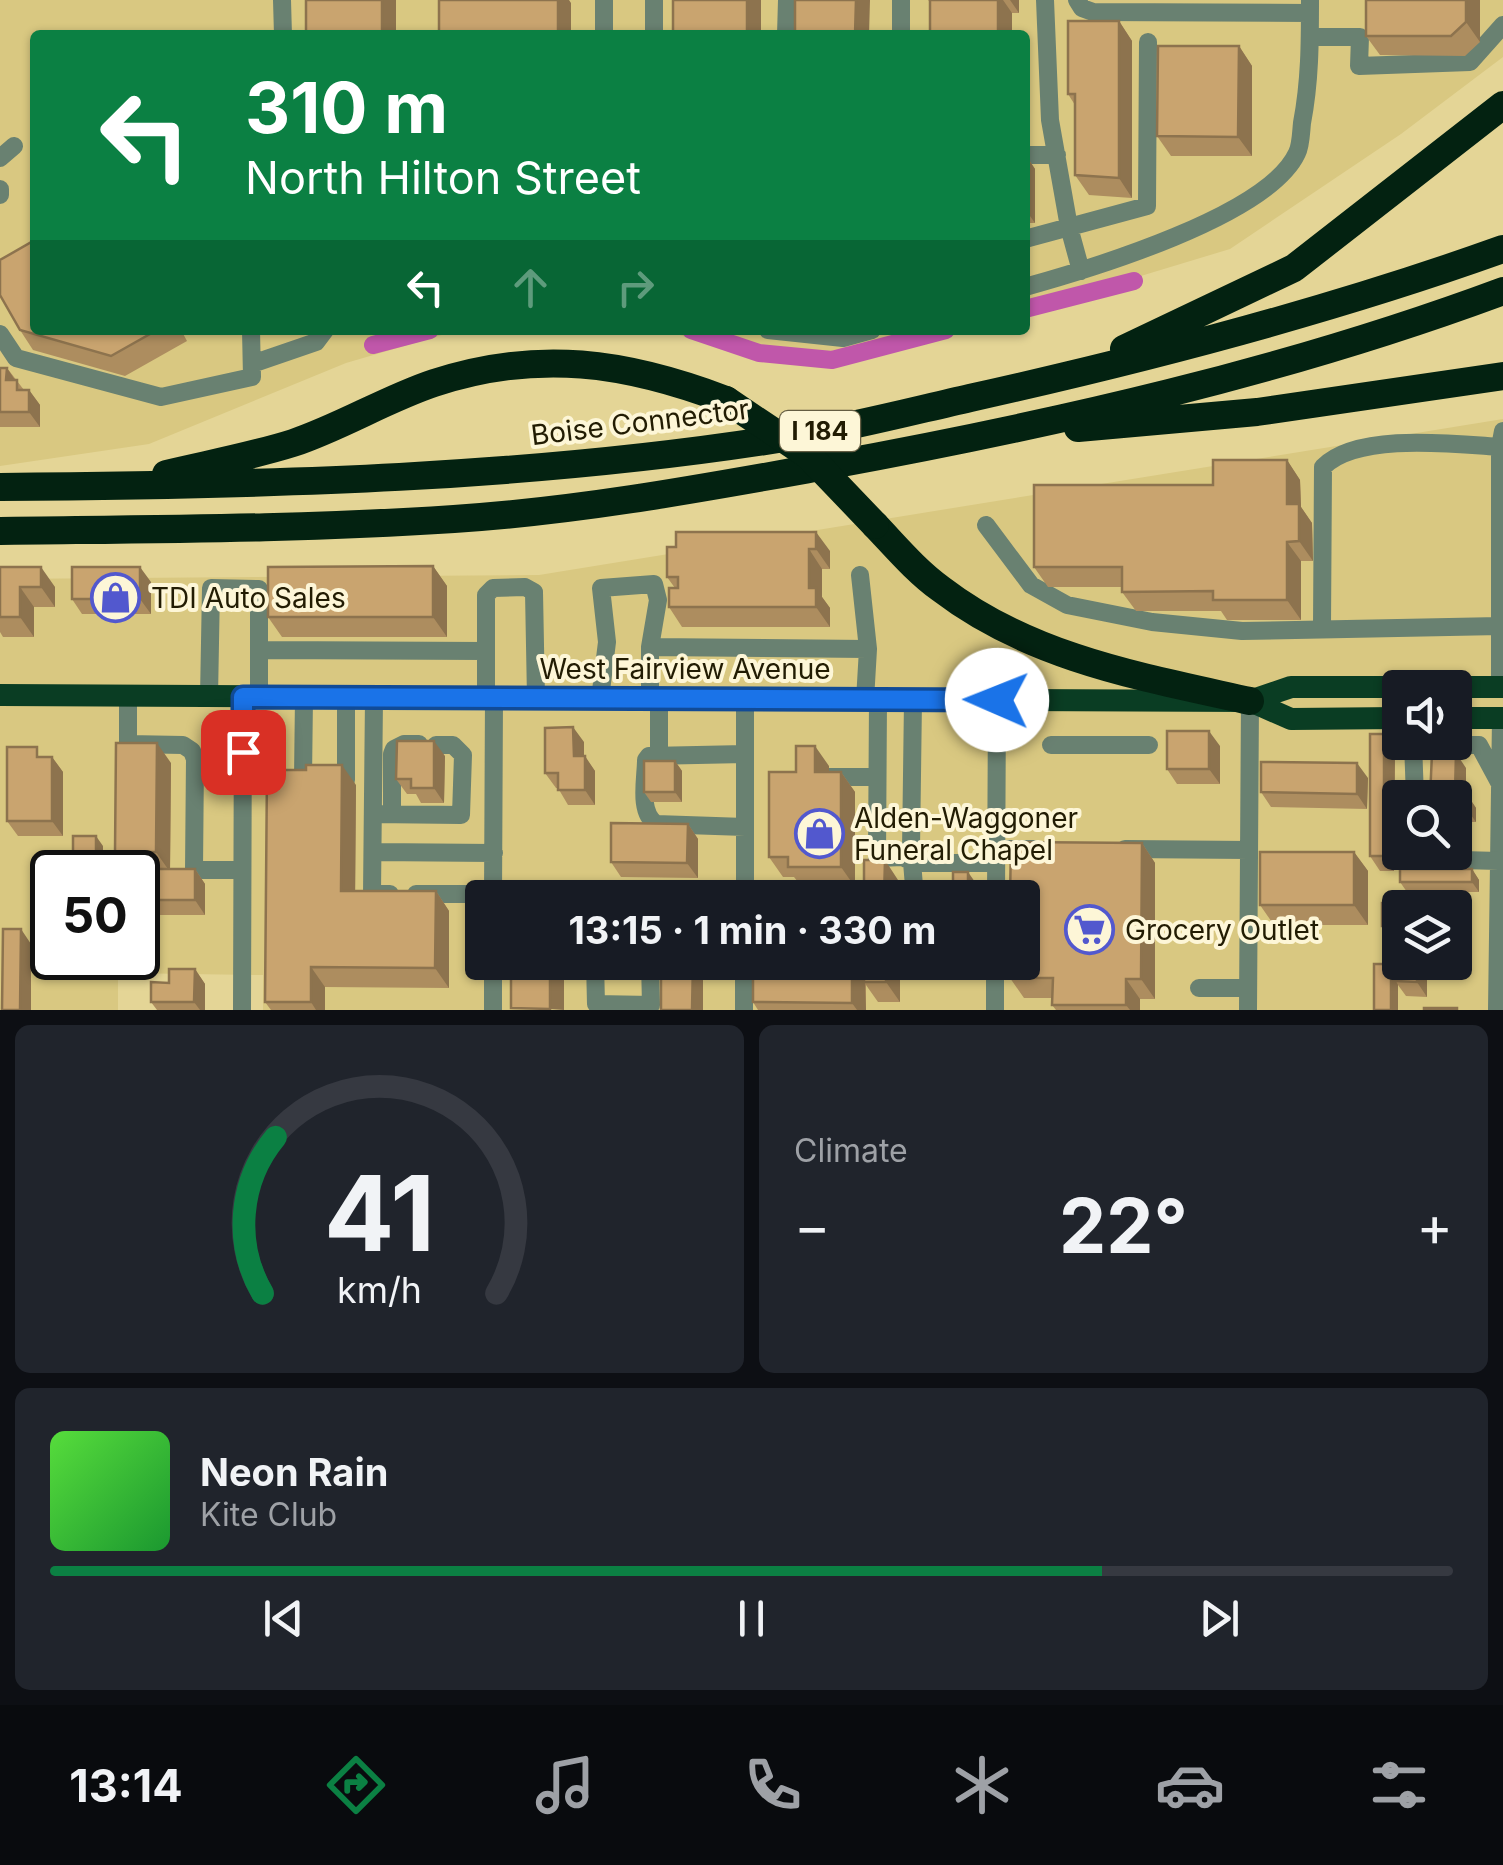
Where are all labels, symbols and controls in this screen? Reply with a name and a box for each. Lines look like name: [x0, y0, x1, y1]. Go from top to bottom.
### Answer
text: 310 m: [245, 65, 448, 150]
icon: left: [80, 70, 210, 200]
text: North Hilton Street: [245, 150, 641, 205]
icon: left: [398, 260, 453, 315]
icon: ahead: [503, 260, 558, 315]
icon: right: [608, 260, 663, 315]
street label: Boise Connector: [529, 392, 751, 452]
road number: I 184: [780, 411, 860, 451]
shop icon: TDI Auto Sales: [90, 572, 142, 624]
place label: TDI Auto Sales: [151, 581, 346, 615]
position arrow: [945, 648, 1049, 752]
street label: West Fairview Avenue: [539, 652, 831, 686]
map controls: [1382, 670, 1472, 980]
button: sound: [1382, 670, 1472, 760]
pin: [201, 710, 286, 795]
icon: arrive: [216, 725, 271, 780]
button: search: [1382, 780, 1472, 870]
place label: Alden-Waggoner Funeral Chapel: [854, 801, 1078, 867]
shop icon: Alden-Waggoner Funeral Chapel: [793, 808, 845, 860]
speed limit sign: 50: [30, 850, 160, 980]
button: layers: [1382, 890, 1472, 980]
supermarket icon: Grocery Outlet: [1064, 904, 1116, 956]
text: 13:15 · 1 min · 330 m: [568, 907, 937, 953]
place label: Grocery Outlet: [1125, 913, 1319, 947]
text: Climate: [794, 1131, 908, 1170]
text: 41: [324, 1150, 435, 1276]
text: 22°: [1059, 1180, 1188, 1271]
text: −: [794, 1193, 830, 1259]
text: +: [1417, 1193, 1453, 1259]
text: km/h: [337, 1268, 422, 1312]
text: Neon Rain: [200, 1449, 388, 1495]
text: Kite Club: [200, 1495, 337, 1534]
icon: previous: [256, 1591, 311, 1646]
icon: pause: [724, 1591, 779, 1646]
icon: next: [1192, 1591, 1247, 1646]
icon: directions: [321, 1750, 391, 1820]
icon: music: [530, 1750, 600, 1820]
icon: phone: [738, 1750, 808, 1820]
icon: climate: [947, 1750, 1017, 1820]
icon: car: [1155, 1750, 1225, 1820]
icon: filters: [1364, 1750, 1434, 1820]
text: 13:14: [69, 1758, 183, 1813]

